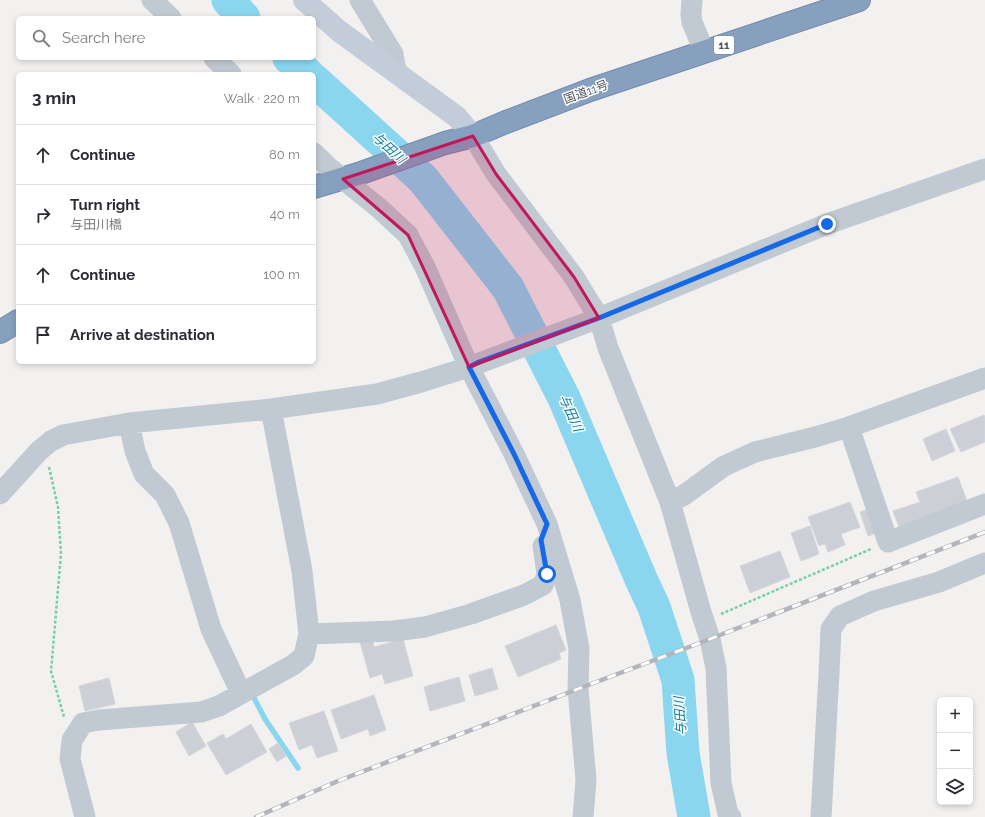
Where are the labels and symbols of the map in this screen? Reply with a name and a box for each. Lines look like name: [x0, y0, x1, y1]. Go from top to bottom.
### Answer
road number: 11: [714, 36, 734, 54]
street label: 国道11号: [562, 78, 610, 106]
water label: 与田川: [369, 129, 410, 168]
route end: [818, 215, 836, 233]
water label: 与田川: [556, 392, 587, 436]
route start: [538, 565, 556, 583]
water label: 与田川: [671, 694, 689, 736]

